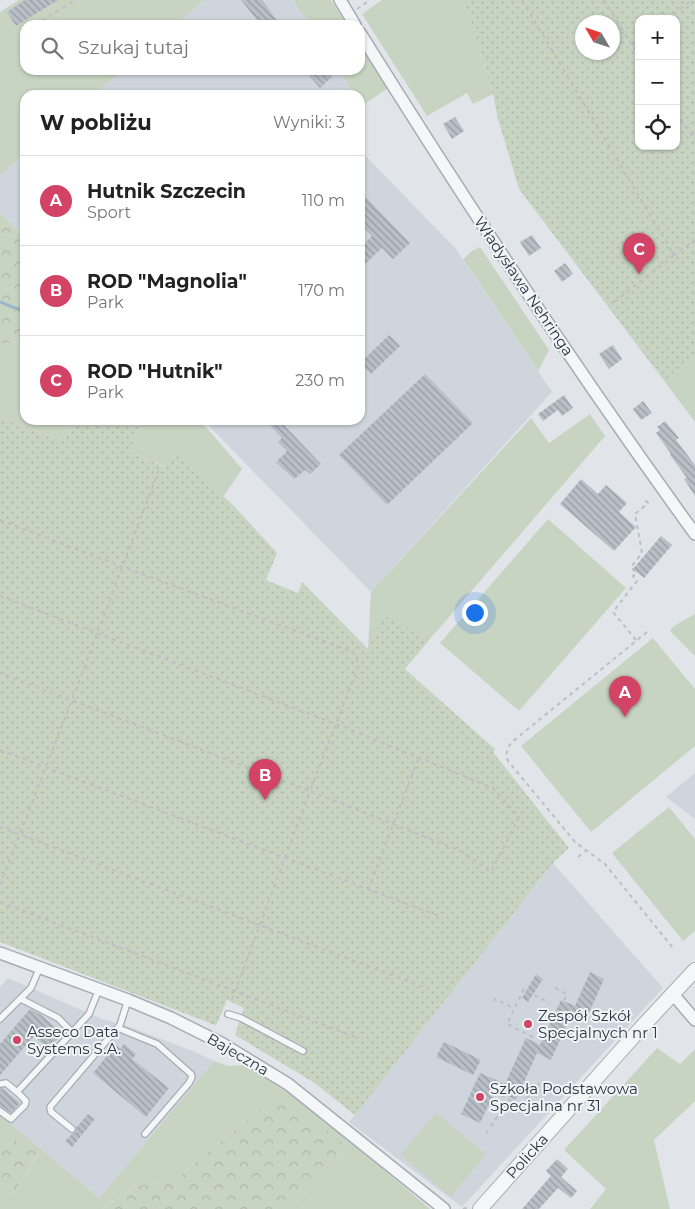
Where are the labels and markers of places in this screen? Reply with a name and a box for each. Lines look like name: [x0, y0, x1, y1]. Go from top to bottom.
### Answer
pin: C: [623, 233, 655, 274]
pin: A: [609, 676, 641, 717]
pin: B: [249, 759, 281, 800]
place label: Zespół Szkół Specjalnych nr 1: [538, 1006, 658, 1042]
marker: Zespół Szkół Specjalnych nr 1: [522, 1018, 534, 1030]
place label: Asseco Data Systems S.A.: [27, 1022, 121, 1058]
marker: Asseco Data Systems S.A.: [11, 1034, 23, 1046]
place label: Szkoła Podstawowa Specjalna nr 31: [490, 1079, 638, 1115]
marker: Szkoła Podstawowa Specjalna nr 31: [474, 1091, 486, 1103]

